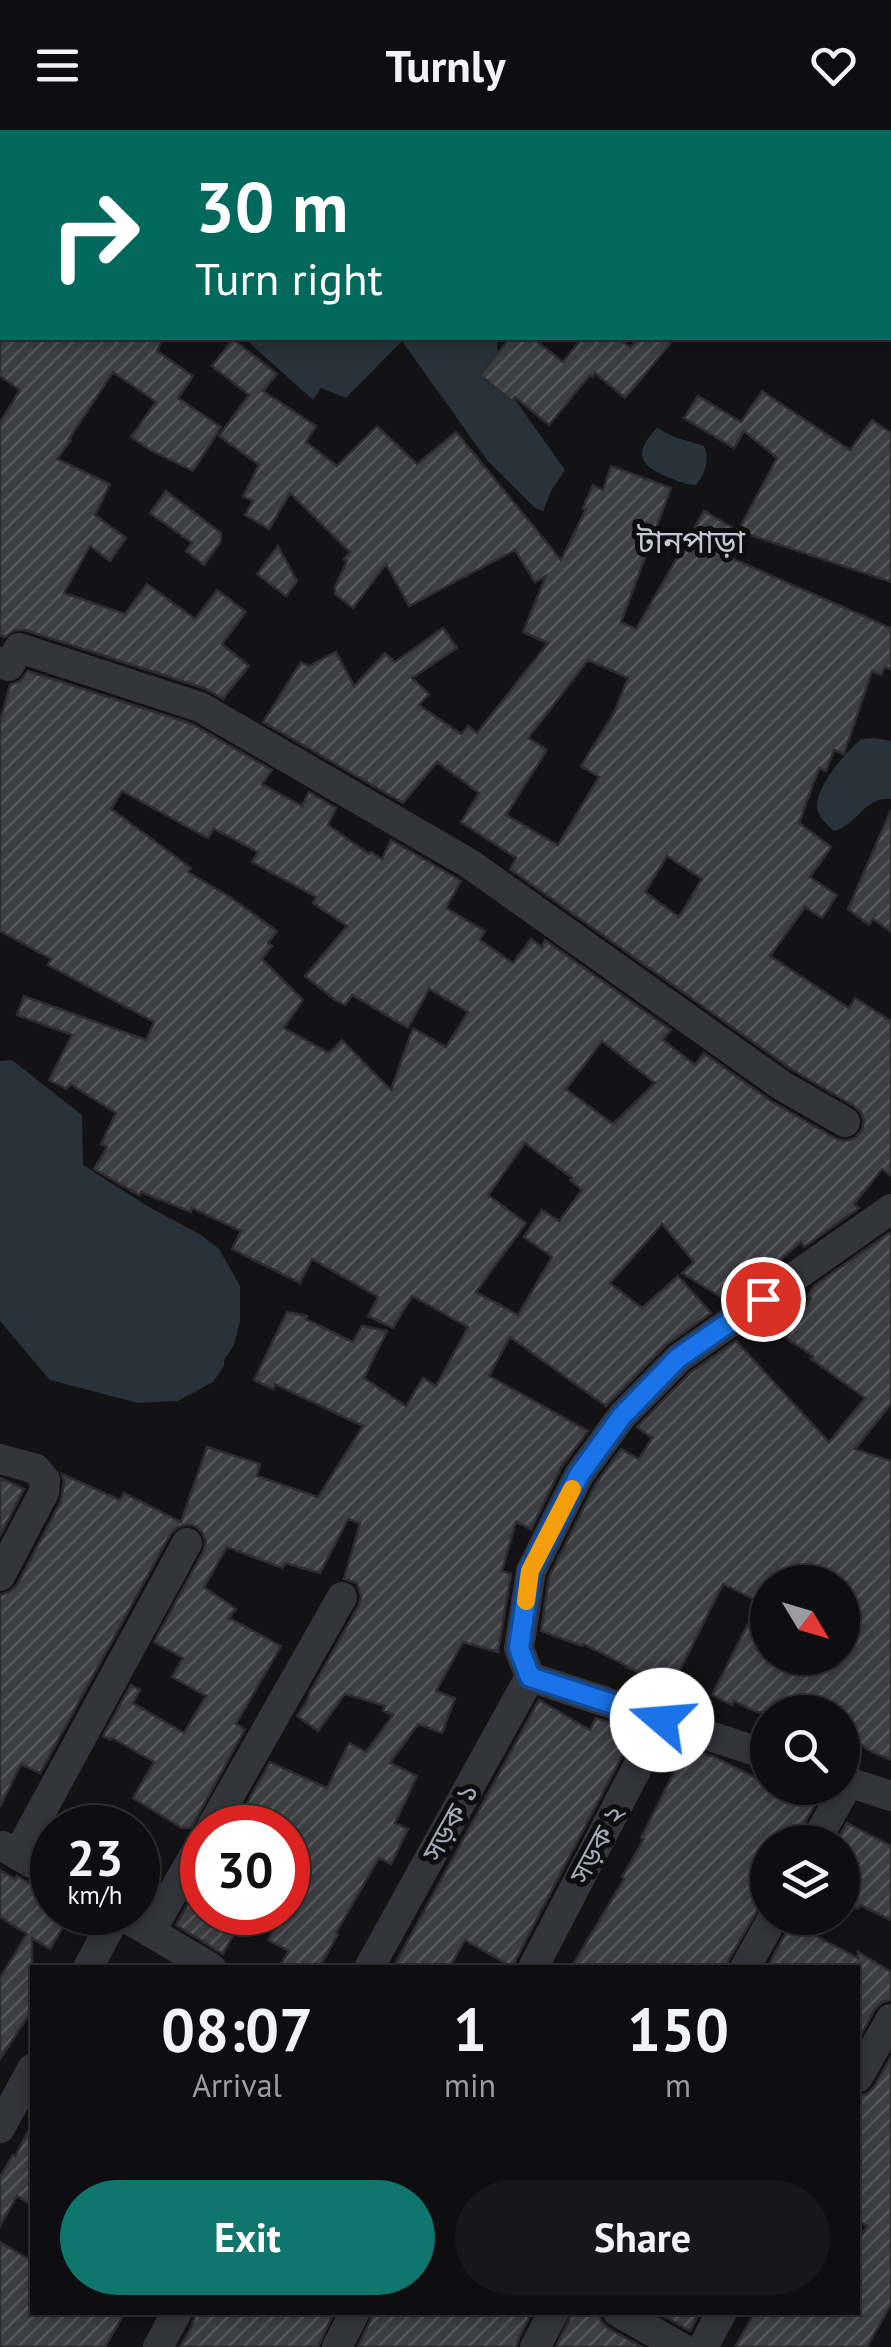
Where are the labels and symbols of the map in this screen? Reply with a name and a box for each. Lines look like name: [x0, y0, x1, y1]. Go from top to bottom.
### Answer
district label: টানপাড়া: [636, 520, 745, 562]
pin: [721, 1257, 806, 1342]
north arrow: [750, 1565, 860, 1675]
position arrow: [610, 1668, 714, 1772]
street label: সড়ক ১: [413, 1776, 486, 1868]
street label: সড়ক ২: [560, 1798, 633, 1890]
speed limit sign: 30: [180, 1805, 310, 1935]

